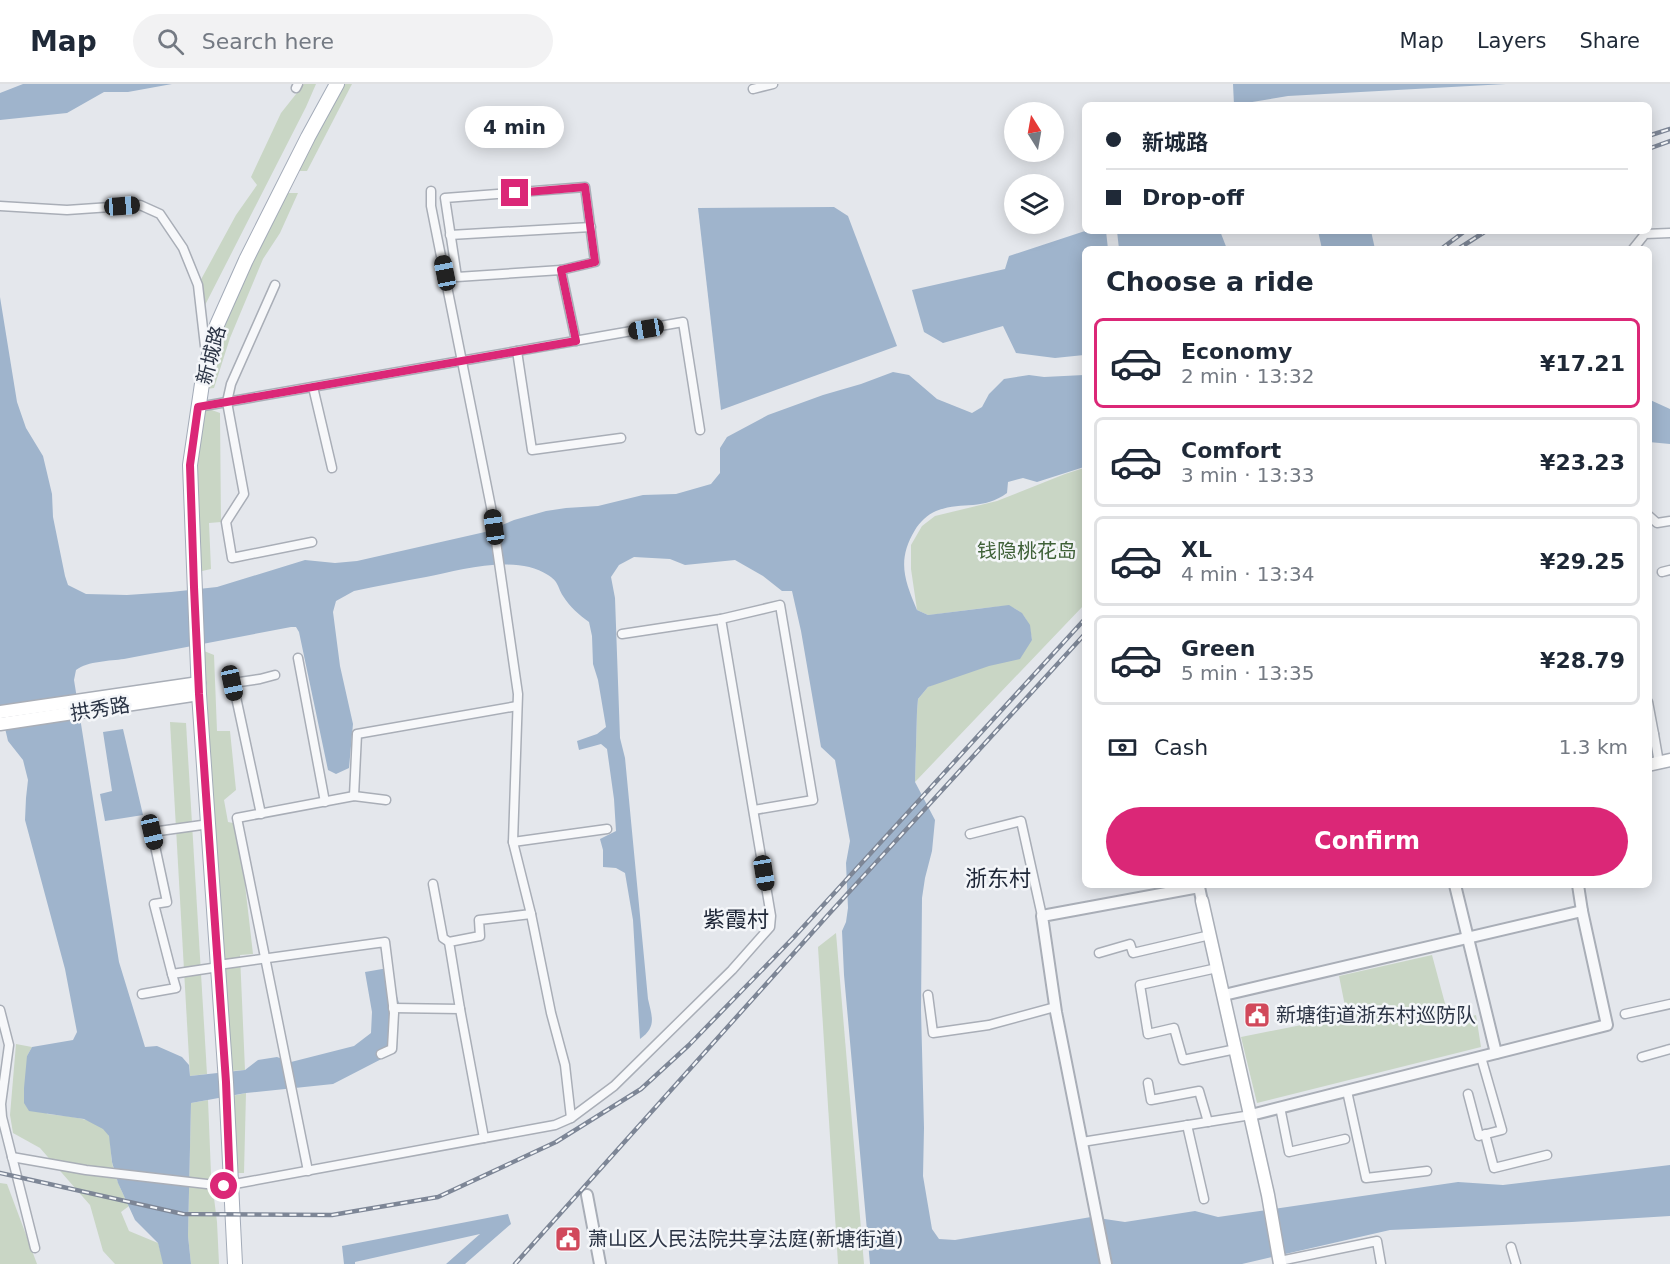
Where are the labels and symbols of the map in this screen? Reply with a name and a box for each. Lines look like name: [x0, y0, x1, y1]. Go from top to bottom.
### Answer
north arrow: [1004, 102, 1064, 162]
callout: 4 min: [466, 106, 564, 148]
route end: [501, 179, 528, 206]
car: [103, 196, 141, 216]
car: [433, 254, 457, 292]
car: [627, 317, 665, 341]
street label: 新城路: [192, 323, 230, 387]
car: [483, 508, 505, 546]
park label: 钱隐桃花岛: [977, 539, 1077, 563]
car: [219, 664, 245, 702]
street label: 拱秀路: [68, 692, 132, 726]
car: [139, 812, 165, 852]
car: [752, 854, 776, 892]
district label: 浙东村: [965, 866, 1031, 891]
district label: 紫霞村: [703, 907, 769, 932]
public building icon: 新塘街道浙东村巡防队: [1242, 1000, 1272, 1030]
place label: 新塘街道浙东村巡防队: [1276, 1003, 1476, 1027]
route start: [210, 1172, 237, 1199]
public building icon: 萧山区人民法院共享法庭(新塘街道): [553, 1224, 583, 1254]
place label: 萧山区人民法院共享法庭(新塘街道): [588, 1227, 904, 1251]

